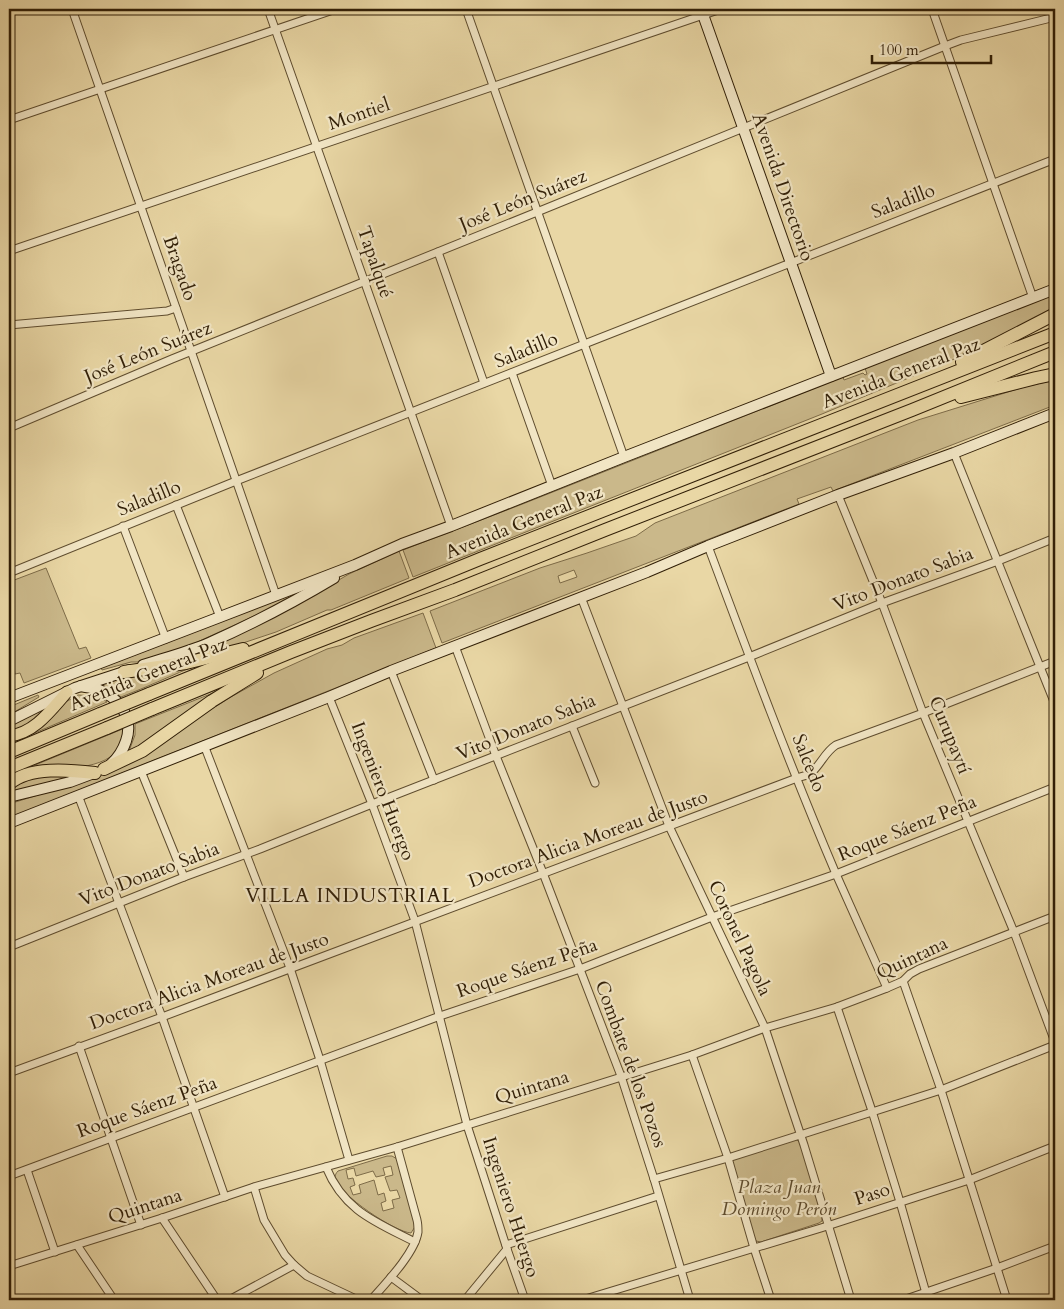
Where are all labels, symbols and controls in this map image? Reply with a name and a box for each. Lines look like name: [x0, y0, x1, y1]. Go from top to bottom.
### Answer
scale bar: [872, 32, 990, 64]
text: 100 m: [879, 40, 919, 60]
street label: Montiel: [325, 91, 394, 137]
street label: Avenida Directorio: [745, 109, 821, 265]
street label: José León Suárez: [453, 162, 591, 239]
street label: Saladillo: [867, 177, 939, 225]
street label: Tapalqué: [351, 223, 399, 301]
street label: Bragado: [157, 232, 203, 304]
street label: José León Suárez: [78, 314, 216, 391]
street label: Saladillo: [490, 326, 562, 374]
street label: Avenida General Paz: [818, 331, 984, 415]
street label: Saladillo: [113, 474, 185, 522]
street label: Avenida General Paz: [442, 478, 607, 565]
street label: Vito Donato Sabia: [829, 540, 977, 618]
street label: Avenida General Paz: [66, 630, 231, 717]
street label: Vito Donato Sabia: [452, 687, 600, 767]
street label: Curupaytí: [923, 692, 977, 778]
street label: Ingeniero Huergo: [345, 718, 421, 864]
street label: Salcedo: [786, 730, 832, 796]
street label: Doctora Alicia Moreau de Justo: [465, 784, 711, 894]
street label: Roque Sáenz Peña: [834, 788, 980, 868]
street label: Vito Donato Sabia: [75, 835, 223, 913]
street label: Coronel Pagola: [702, 876, 778, 1000]
district label: VILLA INDUSTRIAL: [245, 882, 455, 909]
street label: Doctora Alicia Moreau de Justo: [86, 926, 332, 1036]
street label: Quintana: [872, 930, 952, 986]
street label: Roque Sáenz Peña: [453, 932, 601, 1004]
street label: Combate de los Pozos: [589, 977, 673, 1151]
street label: Quintana: [492, 1063, 572, 1111]
street label: Roque Sáenz Peña: [73, 1070, 221, 1144]
street label: Ingeniero Huergo: [476, 1133, 546, 1281]
park label: Plaza Juan Domingo Perón: [722, 1174, 837, 1222]
street label: Paso: [851, 1176, 893, 1212]
street label: Quintana: [105, 1182, 185, 1230]

